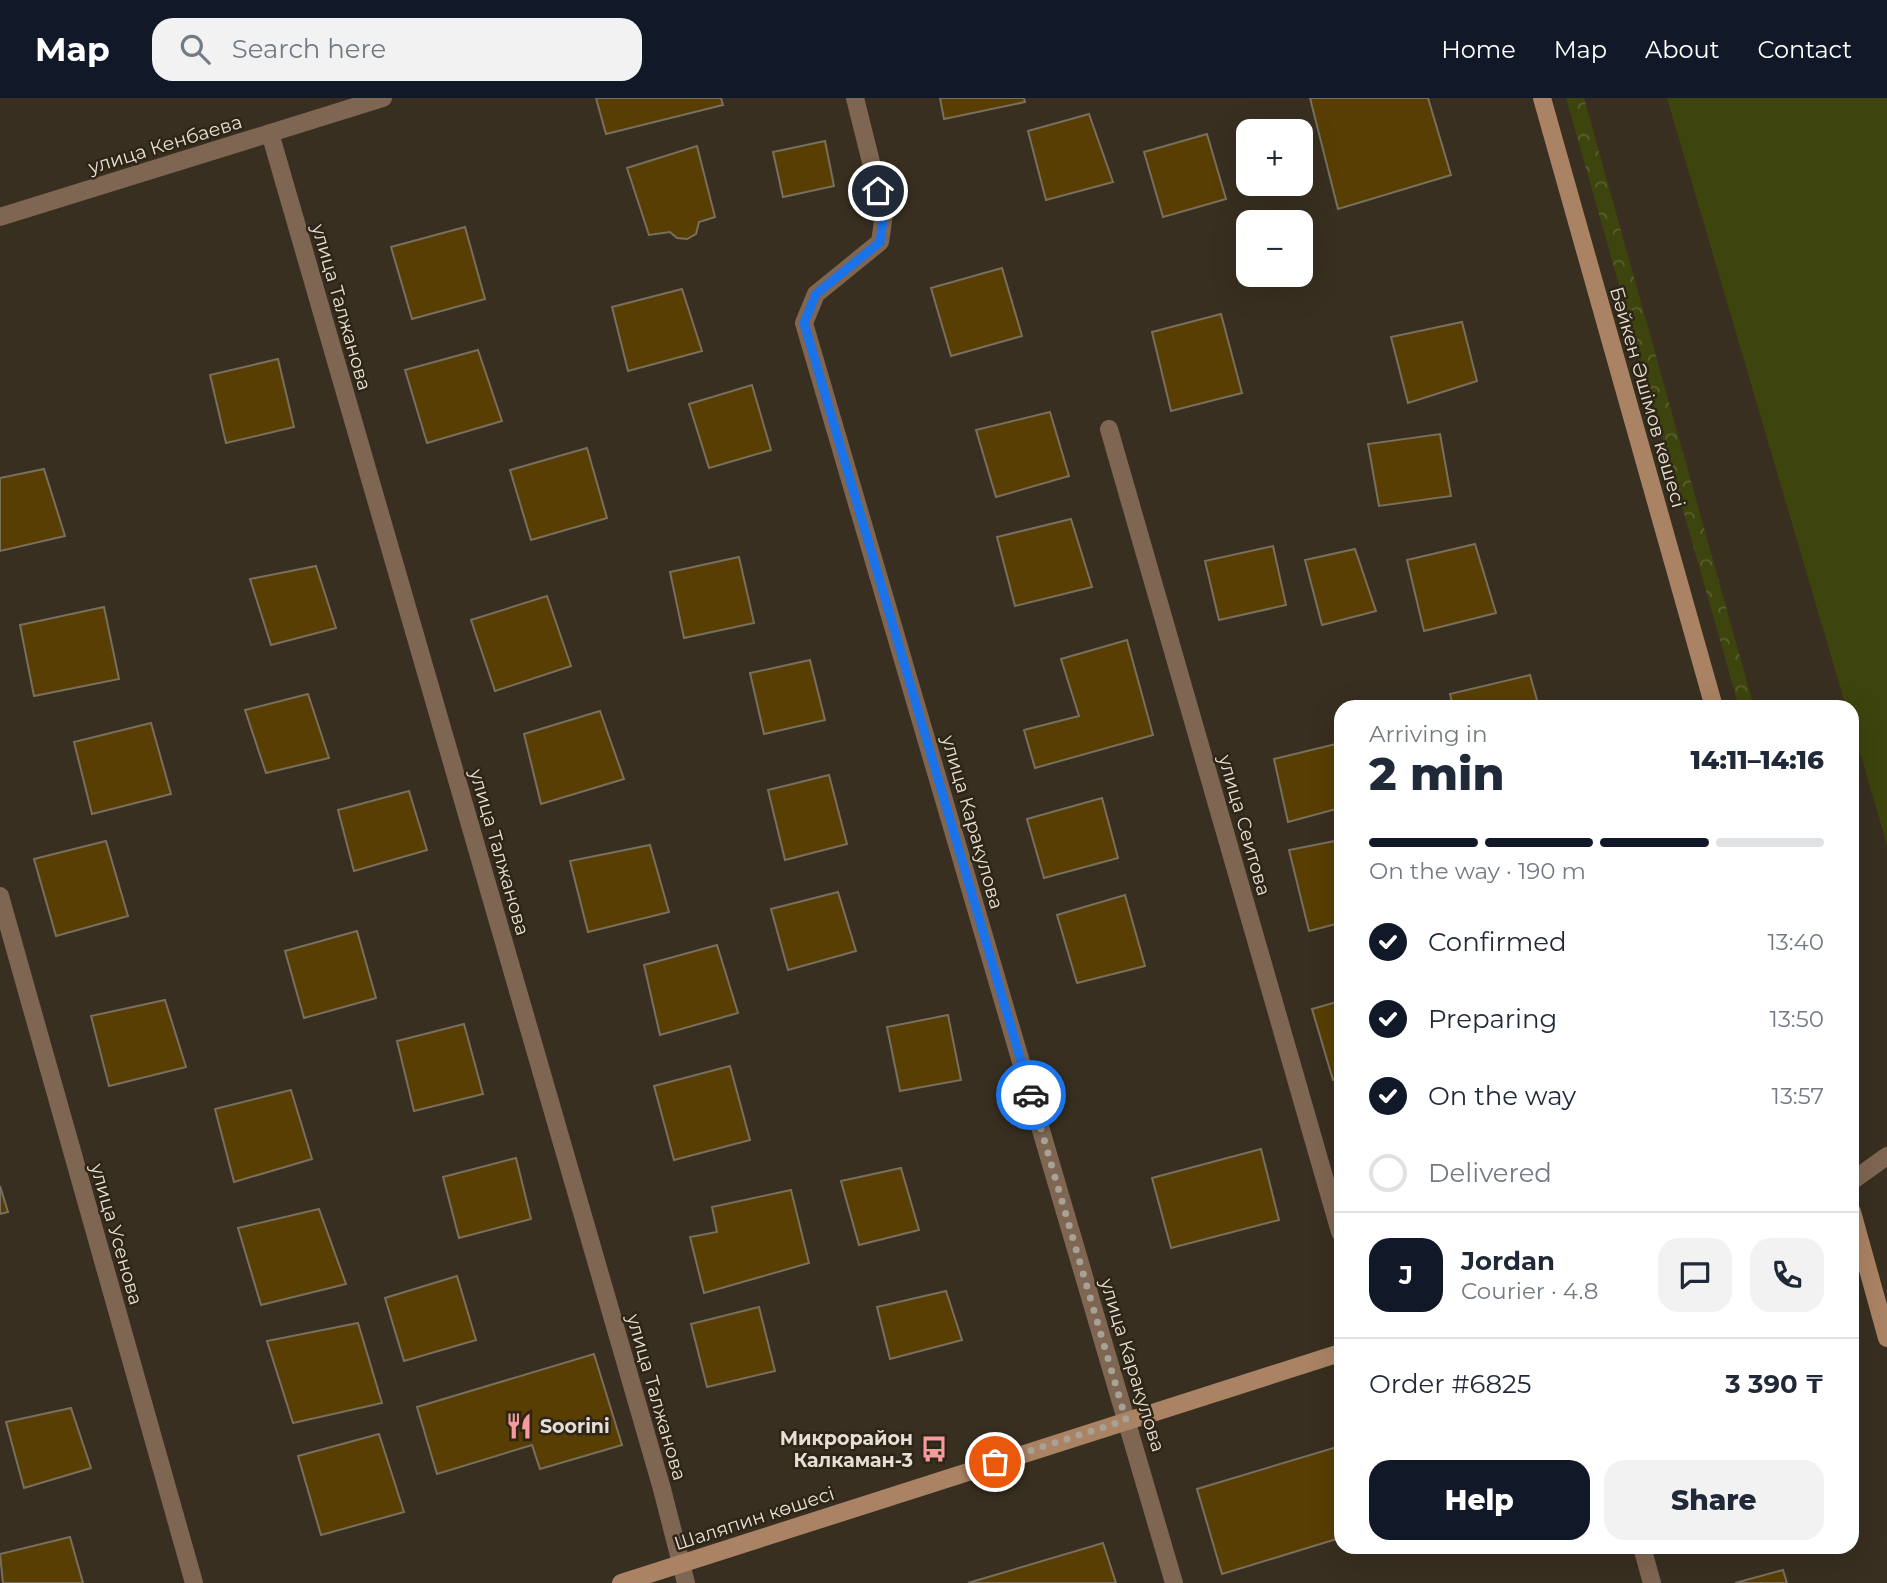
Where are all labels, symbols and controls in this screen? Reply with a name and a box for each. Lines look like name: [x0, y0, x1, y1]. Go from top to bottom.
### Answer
search box: [152, 18, 642, 81]
text: Map: [35, 29, 110, 69]
icon: search: [176, 30, 214, 68]
text: Search here: [232, 33, 386, 65]
text: Home: [1441, 35, 1516, 64]
text: Map: [1554, 35, 1607, 64]
text: About: [1645, 35, 1719, 64]
text: Contact: [1757, 35, 1852, 64]
street label: улица Кенбаева: [85, 110, 245, 179]
map controls: [1236, 119, 1313, 287]
button: +: [1236, 119, 1313, 196]
pin: [848, 161, 908, 221]
icon: home: [859, 172, 897, 210]
button: −: [1236, 210, 1313, 287]
street label: улица Талжанова: [306, 220, 376, 393]
street label: Бәйкен Әшімов көшесі: [1605, 284, 1690, 510]
text: Arriving in: [1369, 720, 1488, 748]
street label: улица Каракулова: [936, 731, 1008, 912]
text: 14:11–14:16: [1690, 744, 1824, 776]
text: 2 min: [1369, 745, 1504, 802]
street label: улица Сеитова: [1213, 751, 1276, 898]
street label: улица Талжанова: [464, 765, 534, 938]
text: On the way · 190 m: [1369, 857, 1586, 885]
icon: check: [1369, 923, 1407, 961]
text: Confirmed: [1428, 926, 1567, 958]
text: 13:40: [1767, 928, 1824, 956]
icon: check: [1369, 1000, 1407, 1038]
text: Preparing: [1428, 1003, 1557, 1035]
text: 13:50: [1770, 1005, 1824, 1033]
courier: [996, 1060, 1066, 1130]
icon: car: [1012, 1076, 1050, 1114]
icon: check: [1369, 1077, 1407, 1115]
text: On the way: [1428, 1080, 1576, 1112]
text: 13:57: [1772, 1082, 1824, 1110]
text: Delivered: [1428, 1157, 1552, 1189]
street label: улица Усенова: [85, 1160, 148, 1307]
button: chat: [1658, 1238, 1732, 1312]
button: phone: [1750, 1238, 1824, 1312]
text: Jordan: [1461, 1245, 1555, 1277]
text: J: [1399, 1259, 1413, 1291]
street label: улица Каракулова: [1095, 1275, 1170, 1455]
text: Courier · 4.8: [1461, 1277, 1598, 1305]
street label: улица Талжанова: [621, 1310, 691, 1483]
text: Order #6825: [1369, 1368, 1531, 1400]
text: 3 390 ₸: [1725, 1368, 1824, 1400]
restaurant icon: Soorini: [504, 1411, 534, 1441]
place label: Soorini: [540, 1415, 610, 1438]
place label: Микрорайон Калкаман-3: [780, 1427, 913, 1472]
pin: [965, 1432, 1025, 1492]
bus stop icon: Микрорайон Калкаман-3: [919, 1434, 949, 1464]
icon: bag: [976, 1443, 1014, 1481]
button: Help: [1369, 1460, 1590, 1540]
button: Share: [1604, 1460, 1824, 1540]
street label: Шаляпин көшесі: [671, 1482, 837, 1555]

